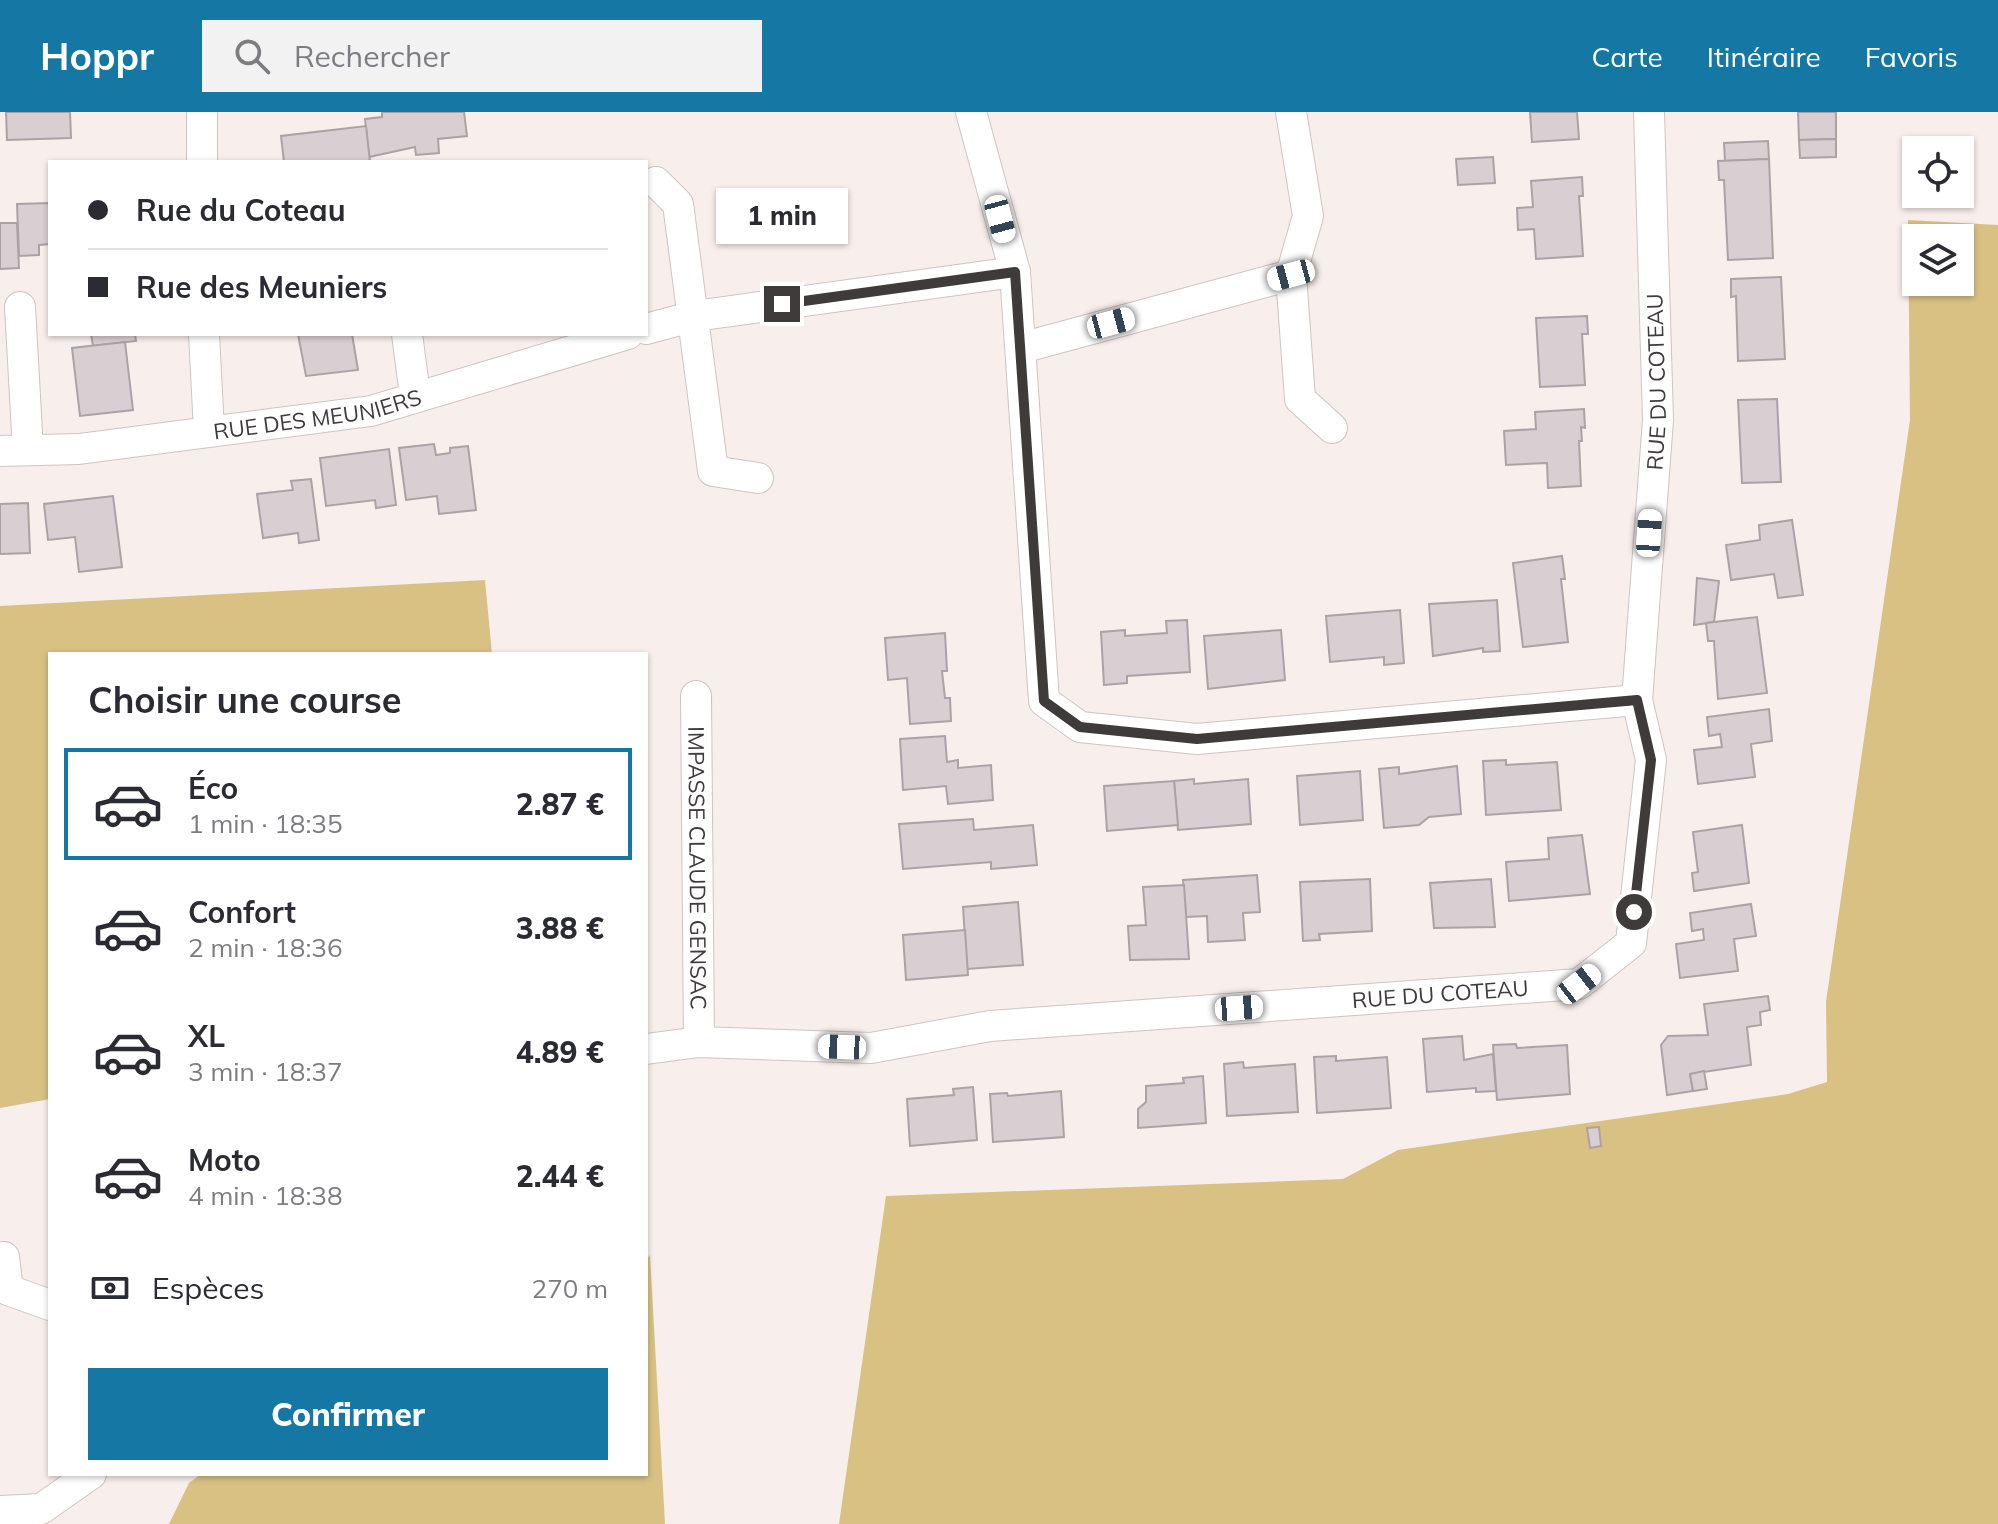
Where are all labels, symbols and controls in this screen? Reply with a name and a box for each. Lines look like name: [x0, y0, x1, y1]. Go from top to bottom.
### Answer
search box: [202, 20, 762, 92]
text: Hoppr: [40, 32, 154, 80]
icon: search: [230, 34, 274, 78]
text: Rechercher: [294, 37, 450, 75]
text: Carte: [1591, 39, 1663, 74]
text: Itinéraire: [1707, 39, 1821, 74]
text: Favoris: [1865, 39, 1958, 74]
map controls: [1902, 136, 1974, 296]
button: locate: [1902, 136, 1974, 208]
callout: 1 min: [716, 188, 848, 244]
text: Rue du Coteau: [136, 191, 346, 229]
car: [982, 193, 1018, 245]
text: 1 min: [747, 199, 817, 232]
button: layers: [1902, 224, 1974, 296]
car: [1265, 257, 1317, 293]
text: Rue des Meuniers: [136, 268, 387, 306]
route end: [764, 286, 800, 322]
street label: RUE DU COTEAU: [1640, 293, 1672, 471]
car: [1085, 305, 1137, 341]
street label: RUE DES MEUNIERS: [212, 383, 425, 445]
car: [1635, 508, 1663, 558]
text: Choisir une course: [88, 677, 402, 722]
street label: IMPASSE CLAUDE GENSAC: [682, 726, 713, 1010]
icon: car: [92, 768, 164, 840]
text: Éco: [188, 769, 238, 807]
text: 2.87 €: [516, 785, 604, 823]
text: 1 min · 18:35: [188, 807, 343, 840]
icon: car: [92, 892, 164, 964]
text: Confort: [188, 893, 296, 931]
route start: [1616, 894, 1652, 930]
text: 3.88 €: [516, 909, 604, 947]
text: 2 min · 18:36: [188, 931, 343, 964]
car: [1553, 960, 1605, 1008]
street label: RUE DU COTEAU: [1351, 974, 1529, 1014]
car: [1214, 994, 1264, 1022]
icon: car: [92, 1016, 164, 1088]
text: XL: [188, 1017, 225, 1055]
text: 4.89 €: [516, 1033, 604, 1071]
car: [818, 1034, 866, 1060]
text: 3 min · 18:37: [188, 1055, 343, 1088]
icon: car: [92, 1140, 164, 1212]
text: Moto: [188, 1141, 261, 1179]
text: 2.44 €: [516, 1157, 604, 1195]
text: 4 min · 18:38: [188, 1179, 343, 1212]
icon: cash: [88, 1266, 132, 1310]
text: Espèces: [152, 1269, 264, 1307]
text: 270 m: [532, 1272, 608, 1305]
button: Confirmer: [88, 1368, 608, 1460]

